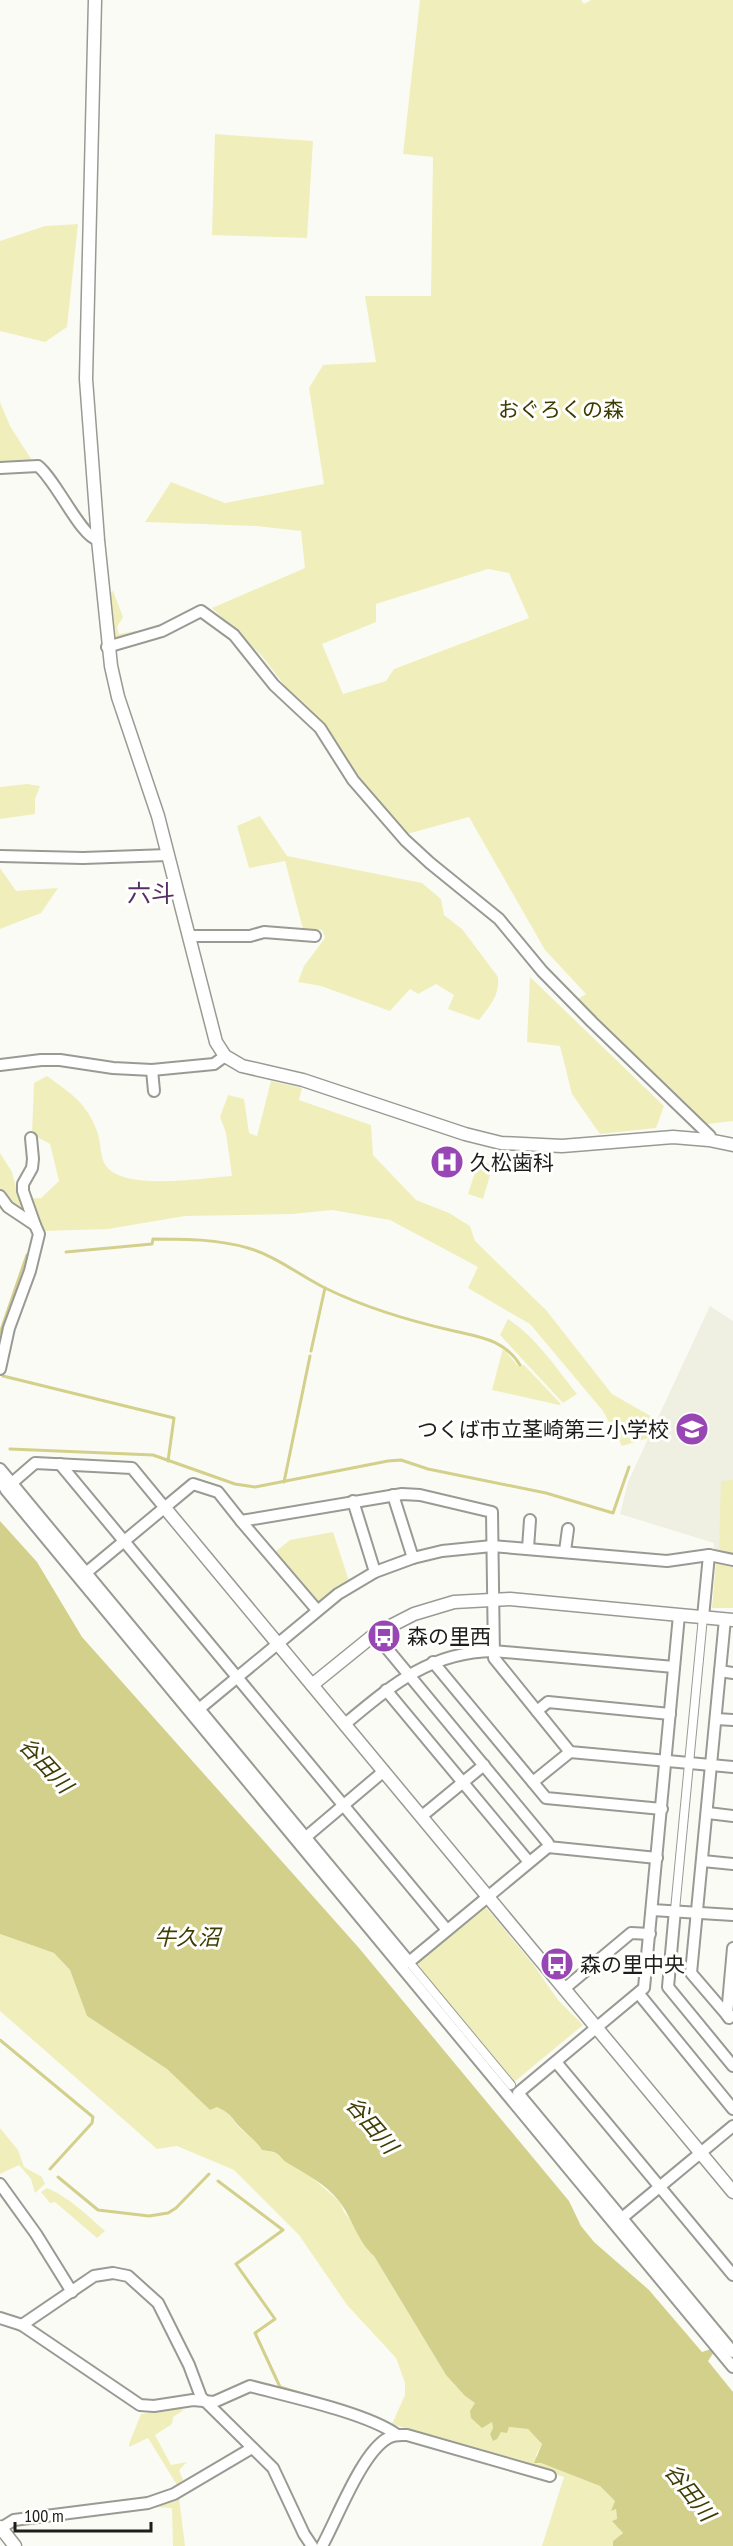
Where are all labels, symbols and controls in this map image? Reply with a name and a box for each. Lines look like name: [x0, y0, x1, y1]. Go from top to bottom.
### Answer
park label: おぐろくの森: [498, 396, 624, 423]
district label: 六斗: [127, 878, 175, 909]
hospital icon: 久松歯科: [429, 1144, 465, 1180]
place label: 久松歯科: [470, 1149, 554, 1176]
school or university icon: つくば市立茎崎第三小学校: [674, 1411, 710, 1447]
place label: つくば市立茎崎第三小学校: [417, 1416, 669, 1443]
bus stop icon: 森の里西: [366, 1618, 402, 1654]
place label: 森の里西: [407, 1623, 491, 1650]
water label: 谷田川: [13, 1731, 80, 1800]
water label: 牛久沼: [154, 1923, 223, 1951]
bus stop icon: 森の里中央: [539, 1946, 575, 1982]
place label: 森の里中央: [580, 1951, 685, 1978]
water label: 谷田川: [340, 2091, 405, 2161]
water label: 谷田川: [659, 2457, 723, 2528]
scale bar: [15, 2495, 152, 2533]
text: 100 m: [24, 2504, 64, 2527]

